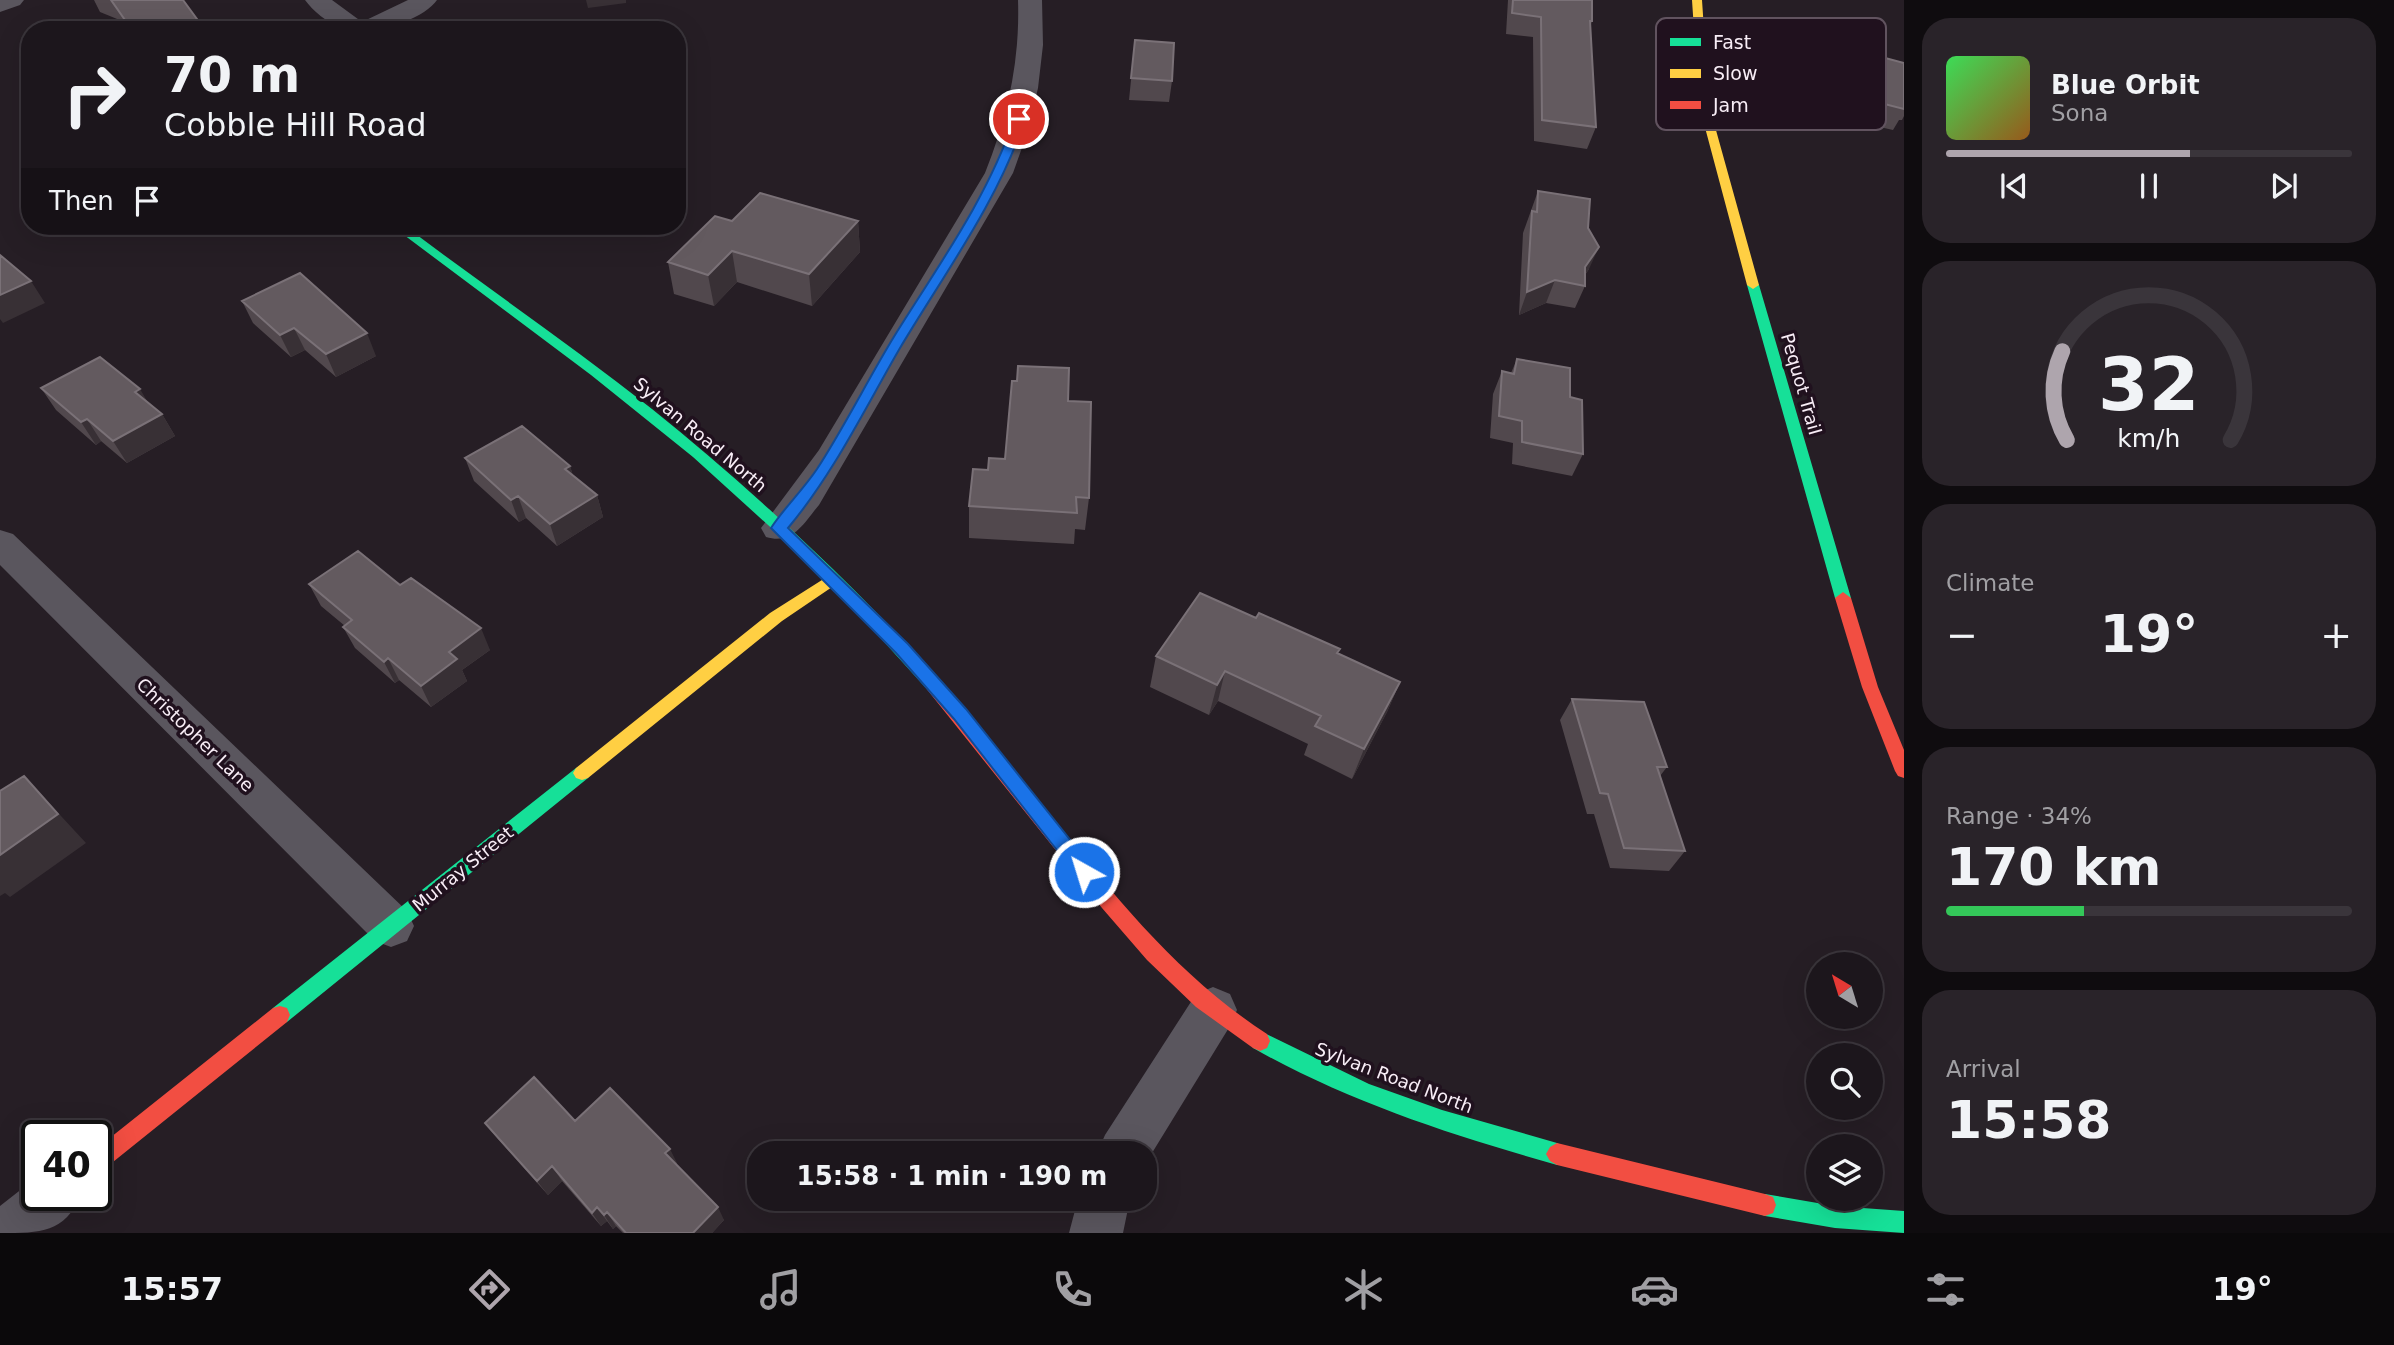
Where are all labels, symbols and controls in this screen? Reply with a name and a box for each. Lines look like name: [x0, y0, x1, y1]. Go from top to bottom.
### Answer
legend: [1656, 18, 1886, 130]
text: Fast: [1713, 31, 1751, 53]
text: 70 m: [164, 47, 300, 104]
icon: right: [49, 49, 140, 140]
text: Slow: [1713, 62, 1758, 84]
text: Blue Orbit: [2051, 70, 2200, 100]
pin: [989, 89, 1049, 149]
text: Jam: [1712, 94, 1749, 116]
icon: arrive: [1000, 100, 1038, 138]
text: Sona: [2051, 100, 2108, 126]
text: Cobble Hill Road: [164, 106, 427, 144]
icon: previous: [1995, 167, 2033, 205]
icon: pause: [2130, 167, 2168, 205]
icon: next: [2265, 167, 2303, 205]
icon: arrive: [128, 182, 166, 220]
text: Then: [49, 186, 114, 216]
street label: Pequot Trail: [1777, 331, 1826, 437]
text: 32: [2098, 342, 2200, 427]
street label: Sylvan Road North: [630, 373, 771, 496]
text: km/h: [2117, 423, 2181, 452]
text: Climate: [1946, 570, 2035, 596]
text: 19°: [2100, 604, 2198, 664]
text: −: [1946, 613, 1978, 657]
text: +: [2320, 613, 2352, 657]
street label: Christopher Lane: [133, 673, 258, 796]
text: Range · 34%: [1946, 803, 2092, 829]
street label: Murray Street: [408, 822, 517, 916]
position arrow: [1047, 835, 1121, 909]
text: 170 km: [1946, 837, 2161, 897]
north arrow: [1806, 952, 1883, 1029]
map controls: [1806, 952, 1883, 1211]
street label: Sylvan Road North: [1312, 1038, 1476, 1117]
button: search: [1806, 1043, 1883, 1120]
text: Arrival: [1946, 1056, 2021, 1082]
text: 15:58: [1946, 1090, 2112, 1150]
speed limit sign: 40: [21, 1120, 112, 1211]
button: layers: [1806, 1134, 1883, 1211]
text: 15:58 · 1 min · 190 m: [797, 1161, 1107, 1191]
icon: directions: [465, 1265, 514, 1314]
icon: music: [756, 1265, 805, 1314]
icon: phone: [1048, 1265, 1097, 1314]
icon: climate: [1339, 1265, 1388, 1314]
icon: car: [1630, 1265, 1679, 1314]
icon: filters: [1921, 1265, 1970, 1314]
text: 15:57: [121, 1270, 223, 1308]
text: 19°: [2212, 1270, 2273, 1308]

